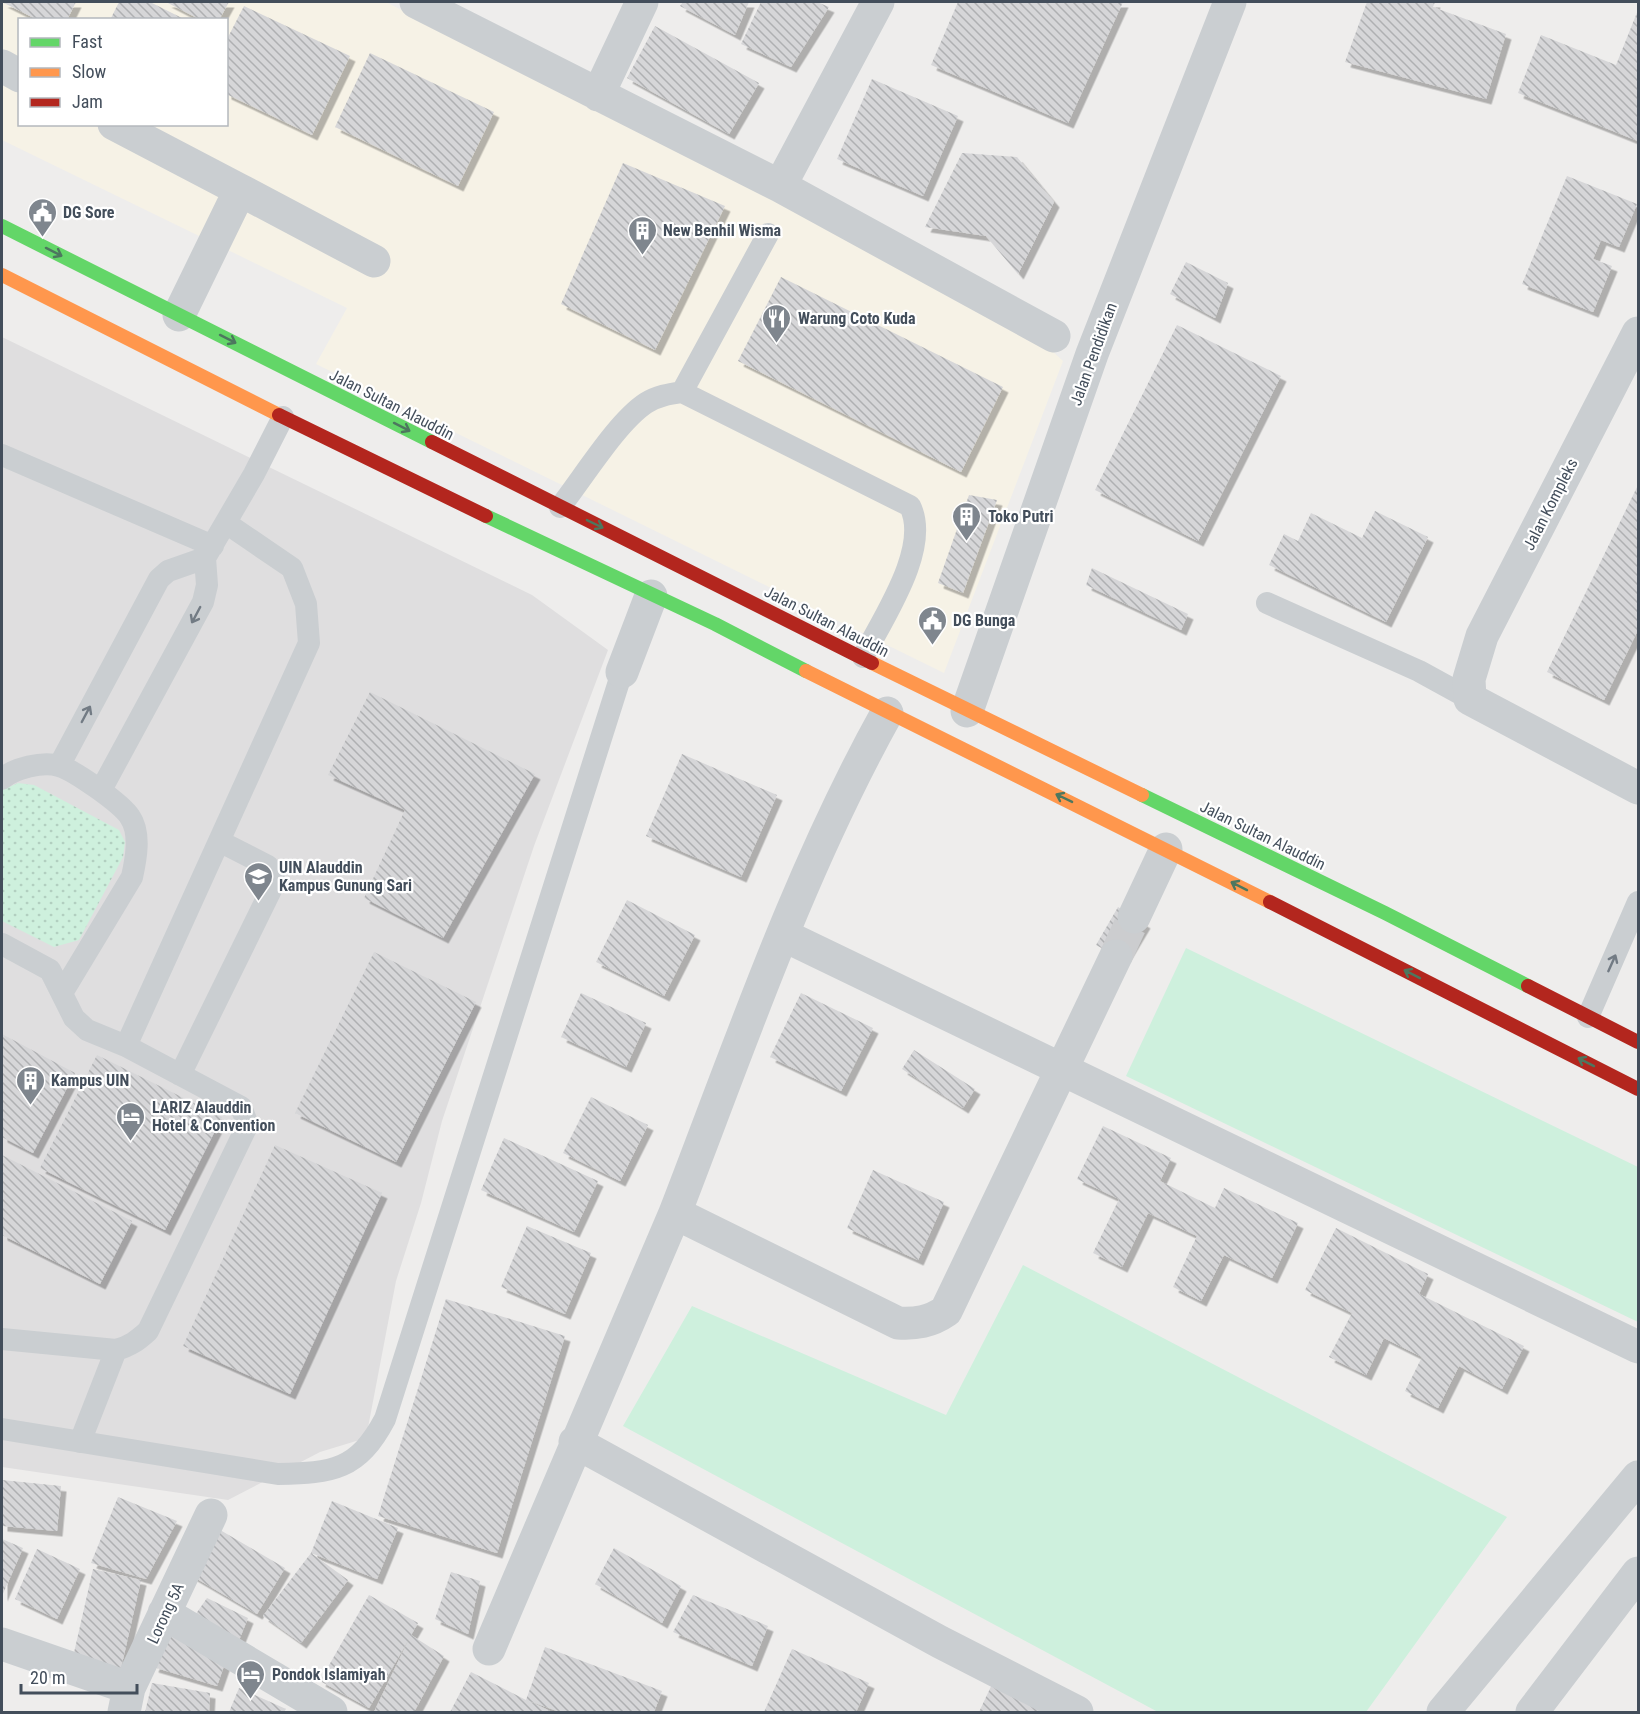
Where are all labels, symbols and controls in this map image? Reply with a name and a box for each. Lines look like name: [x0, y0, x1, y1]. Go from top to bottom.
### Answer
legend: [18, 18, 228, 126]
text: Fast: [72, 31, 103, 52]
text: Slow: [72, 61, 107, 82]
text: Jam: [72, 91, 103, 112]
public building icon: DG Sore: [26, 196, 58, 238]
place label: DG Sore: [63, 203, 115, 222]
building icon: New Benhil Wisma: [626, 214, 658, 256]
place label: New Benhil Wisma: [663, 221, 782, 240]
one-way arrow: [44, 247, 62, 258]
street label: Jalan Pendidikan: [1066, 300, 1121, 408]
restaurant icon: Warung Coto Kuda: [761, 302, 793, 344]
place label: Warung Coto Kuda: [798, 309, 916, 328]
one-way arrow: [219, 334, 237, 346]
street label: Jalan Sultan Alauddin: [326, 365, 457, 444]
one-way arrow: [393, 422, 411, 433]
street label: Jalan Kompleks: [1519, 455, 1582, 553]
building icon: Toko Putri: [951, 500, 983, 542]
place label: Toko Putri: [988, 507, 1054, 526]
one-way arrow: [586, 519, 604, 531]
street label: Jalan Sultan Alauddin: [761, 582, 892, 661]
public building icon: DG Bunga: [916, 604, 948, 646]
one-way arrow: [190, 605, 201, 623]
place label: DG Bunga: [953, 611, 1016, 630]
one-way arrow: [80, 706, 92, 723]
one-way arrow: [1056, 792, 1074, 804]
street label: Jalan Sultan Alauddin: [1197, 797, 1329, 874]
place label: UIN Alauddin Kampus Gunung Sari: [279, 858, 412, 895]
school or university icon: UIN Alauddin Kampus Gunung Sari: [242, 860, 274, 902]
one-way arrow: [1230, 879, 1248, 891]
one-way arrow: [1606, 955, 1618, 973]
one-way arrow: [1404, 968, 1422, 979]
one-way arrow: [1578, 1056, 1596, 1068]
building icon: Kampus UIN: [14, 1064, 46, 1106]
place label: Kampus UIN: [51, 1071, 129, 1090]
place label: LARIZ Alauddin Hotel & Convention: [152, 1098, 275, 1135]
hotel icon: LARIZ Alauddin Hotel & Convention: [115, 1100, 147, 1142]
street label: Lorong 5A: [143, 1580, 188, 1647]
scale bar: [21, 1657, 136, 1695]
hotel icon: Pondok Islamiyah: [235, 1658, 267, 1700]
place label: Pondok Islamiyah: [272, 1665, 386, 1684]
text: 20 m: [30, 1667, 65, 1688]

